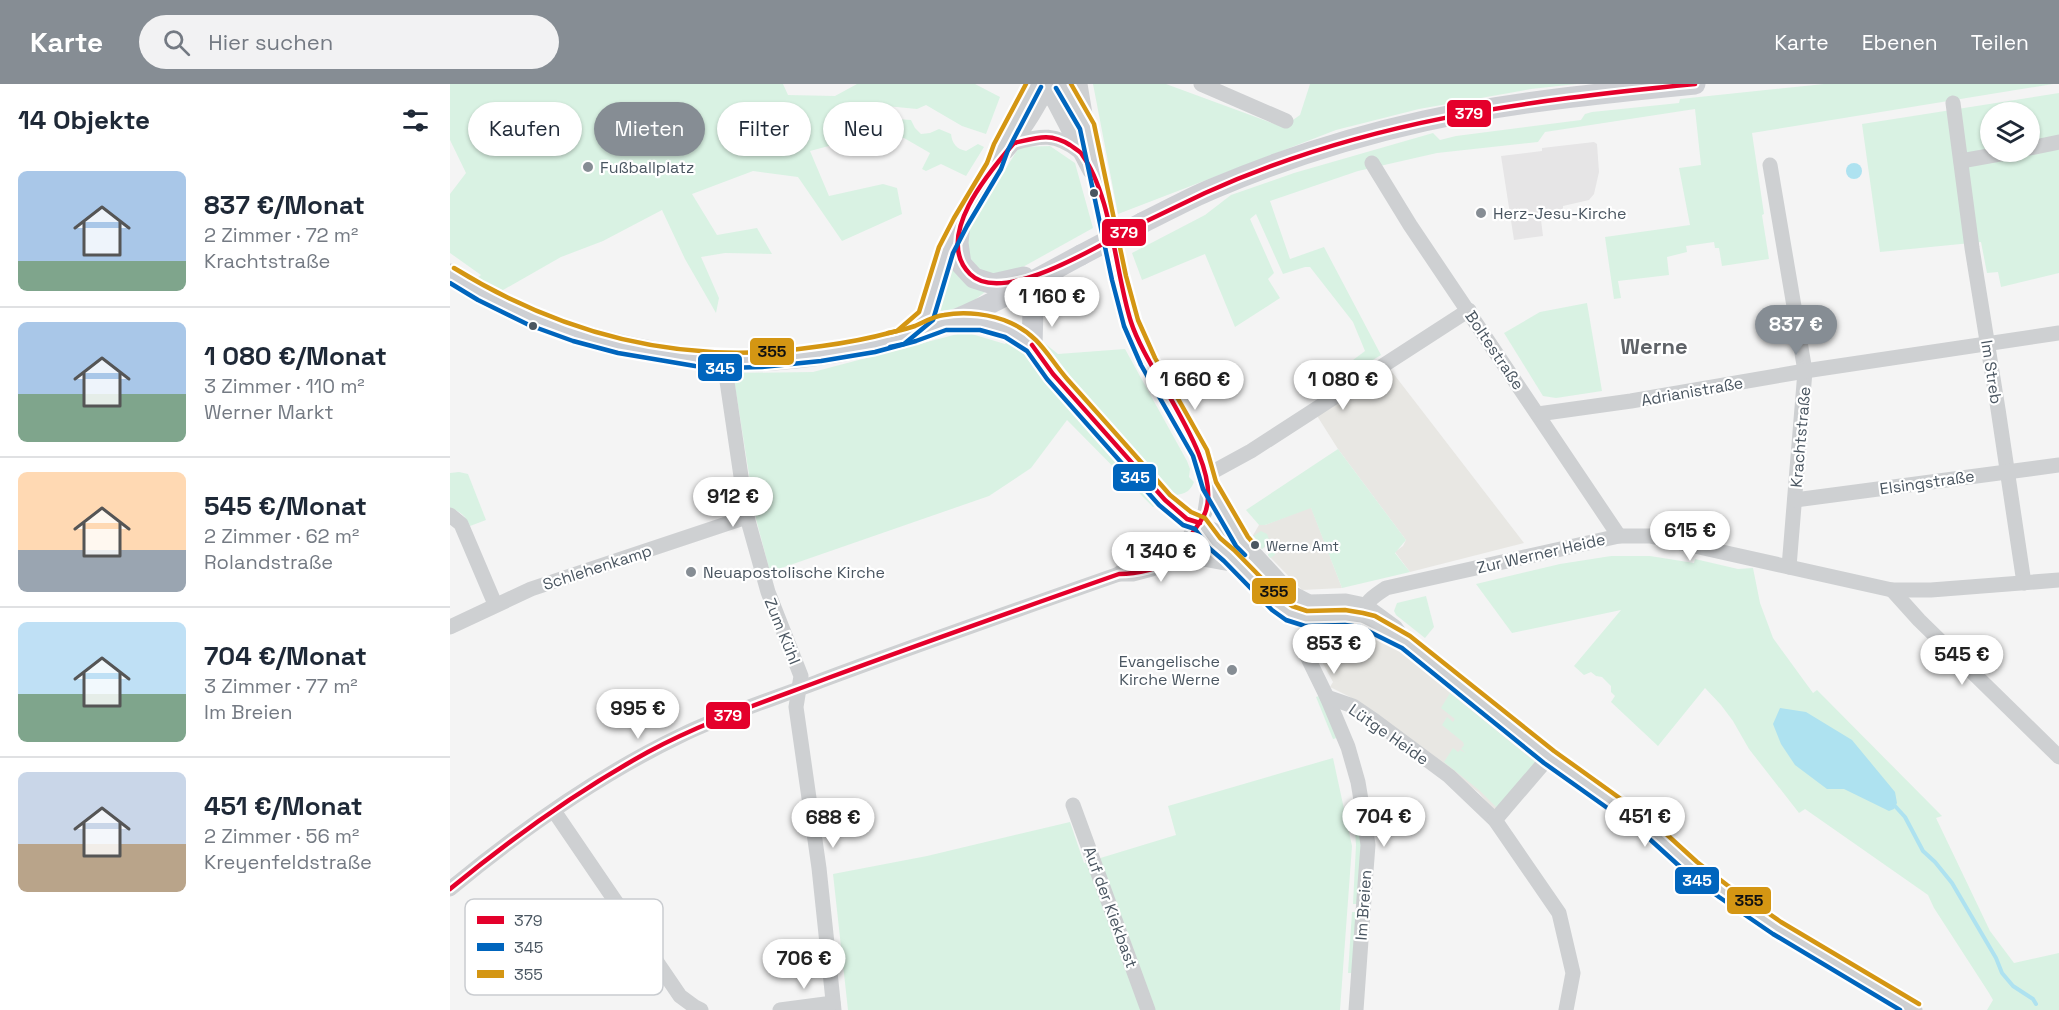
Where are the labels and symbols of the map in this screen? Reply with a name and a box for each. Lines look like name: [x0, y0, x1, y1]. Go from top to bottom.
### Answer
line badge: 379: [1446, 99, 1492, 128]
text: 379: [1455, 103, 1483, 124]
place label: Fußballplatz: [600, 157, 694, 178]
marker: Fußballplatz: [581, 160, 595, 174]
unlabelled marker: [1088, 187, 1100, 199]
place label: Herz-Jesu-Kirche: [1493, 203, 1627, 224]
marker: Herz-Jesu-Kirche: [1474, 206, 1488, 220]
line badge: 379: [1101, 218, 1147, 247]
text: 379: [1110, 222, 1138, 243]
pin: 1 160 €: [997, 277, 1107, 328]
pin: 837 €: [1754, 305, 1838, 356]
street label: Boltestraße: [1460, 307, 1529, 394]
unlabelled marker: [527, 320, 539, 332]
district label: Werne: [1620, 332, 1688, 360]
line badge: 355: [749, 337, 795, 366]
street label: Im Streb: [1976, 339, 2007, 406]
text: 355: [758, 341, 787, 362]
line badge: 345: [697, 353, 743, 382]
text: 345: [705, 358, 735, 379]
pin: 1 660 €: [1140, 360, 1250, 411]
pin: 1 080 €: [1288, 360, 1398, 411]
street label: Adrianistraße: [1639, 372, 1745, 411]
street label: Krachtstraße: [1786, 386, 1815, 488]
line badge: 345: [1112, 463, 1157, 492]
street label: Elsingstraße: [1878, 465, 1976, 500]
text: 345: [1120, 467, 1150, 488]
pin: 912 €: [691, 477, 775, 528]
pin: 615 €: [1648, 511, 1732, 562]
street label: Zur Werner Heide: [1475, 528, 1607, 578]
pin: 1 340 €: [1106, 532, 1216, 583]
place label: Werne Amt: [1266, 537, 1339, 555]
marker: Werne Amt: [1249, 539, 1261, 551]
street label: Schlehenkamp: [540, 540, 654, 595]
place label: Neuapostolische Kirche: [703, 562, 885, 583]
marker: Neuapostolische Kirche: [684, 565, 698, 579]
line badge: 355: [1251, 577, 1297, 605]
text: 355: [1260, 581, 1289, 602]
street label: Zum Kühl: [760, 595, 805, 668]
pin: 853 €: [1292, 624, 1376, 675]
pin: 545 €: [1920, 635, 2004, 686]
place label: Evangelische Kirche Werne: [1119, 651, 1220, 690]
marker: Evangelische Kirche Werne: [1225, 663, 1239, 677]
pin: 995 €: [596, 689, 680, 740]
street label: Lütge Heide: [1345, 699, 1433, 770]
line badge: 379: [705, 701, 751, 730]
text: 379: [714, 705, 742, 726]
pin: 704 €: [1342, 797, 1426, 848]
pin: 451 €: [1603, 797, 1687, 848]
pin: 688 €: [791, 798, 875, 849]
street label: Auf der Kiekbast: [1079, 844, 1142, 971]
line badge: 345: [1674, 866, 1720, 895]
street label: Im Breien: [1351, 869, 1376, 941]
text: 345: [1682, 870, 1712, 891]
line badge: 355: [1726, 886, 1772, 915]
text: 355: [1735, 890, 1764, 911]
legend: [465, 899, 663, 995]
text: 379: [514, 910, 542, 931]
text: 345: [514, 937, 543, 958]
pin: 706 €: [762, 939, 846, 990]
text: 355: [514, 964, 543, 985]

